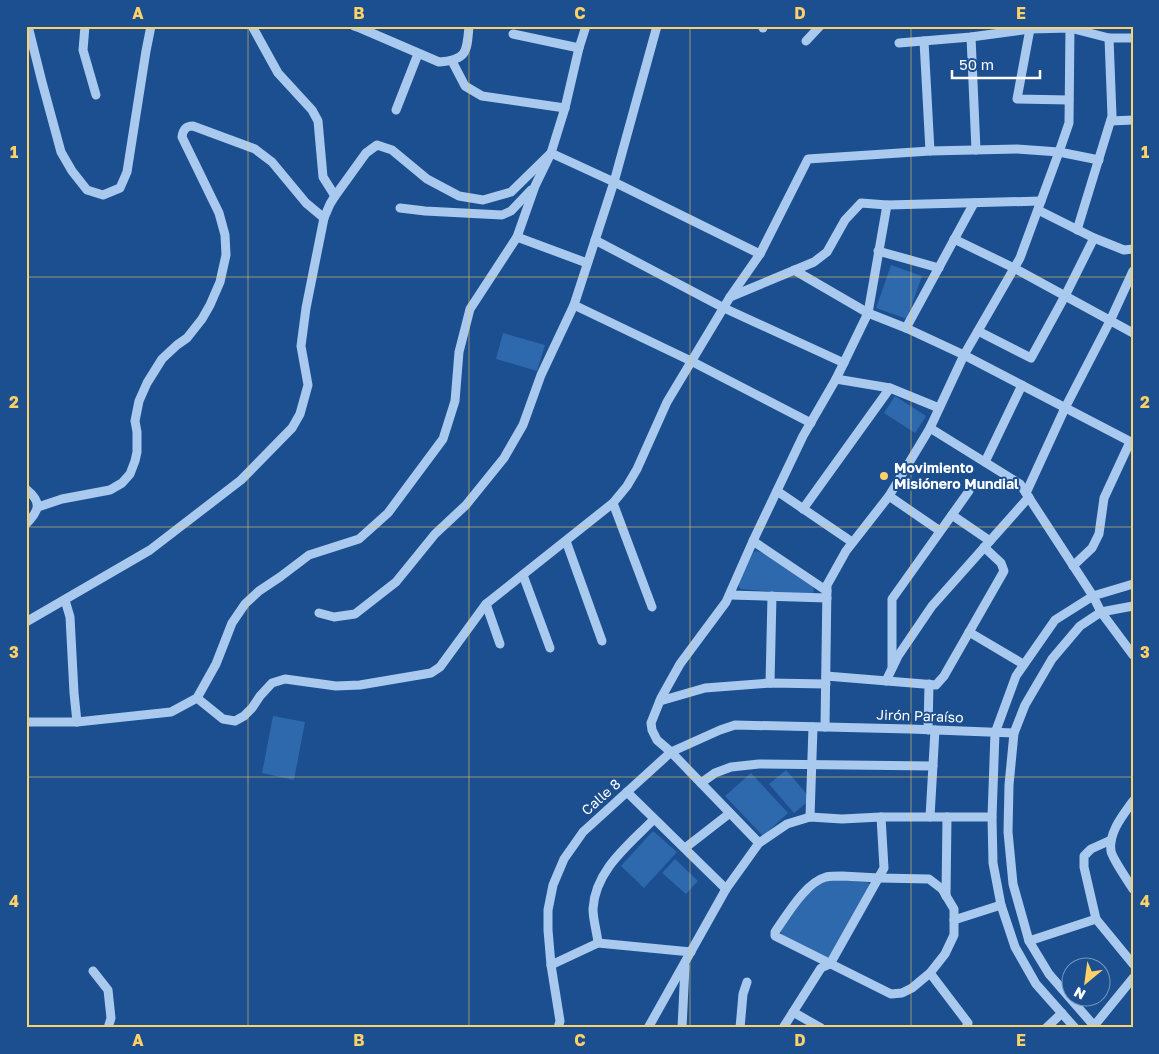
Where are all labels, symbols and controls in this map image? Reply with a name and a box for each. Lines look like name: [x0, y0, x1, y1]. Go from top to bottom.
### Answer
text: A: [132, 3, 144, 23]
text: B: [353, 3, 365, 23]
text: C: [574, 3, 586, 23]
text: D: [794, 3, 806, 23]
text: E: [1016, 3, 1026, 23]
scale bar: [952, 48, 1039, 80]
text: 50 m: [959, 55, 994, 73]
text: 1: [10, 142, 18, 162]
text: 1: [1141, 142, 1149, 162]
text: 2: [9, 392, 19, 412]
text: 2: [1140, 392, 1150, 412]
place label: Movimiento Misiónero Mundial: [894, 459, 1019, 492]
marker: Movimiento Misiónero Mundial: [878, 470, 890, 482]
text: 3: [9, 642, 19, 662]
text: 3: [1140, 642, 1150, 662]
street label: Jirón Paraíso: [876, 705, 964, 726]
street label: Calle 8: [578, 775, 624, 818]
text: 4: [9, 891, 19, 911]
text: 4: [1140, 891, 1150, 911]
north arrow: [1062, 956, 1112, 1006]
text: N: [1071, 984, 1088, 1004]
text: A: [132, 1030, 144, 1050]
text: B: [353, 1030, 365, 1050]
text: C: [574, 1030, 586, 1050]
text: D: [794, 1030, 806, 1050]
text: E: [1016, 1030, 1026, 1050]

